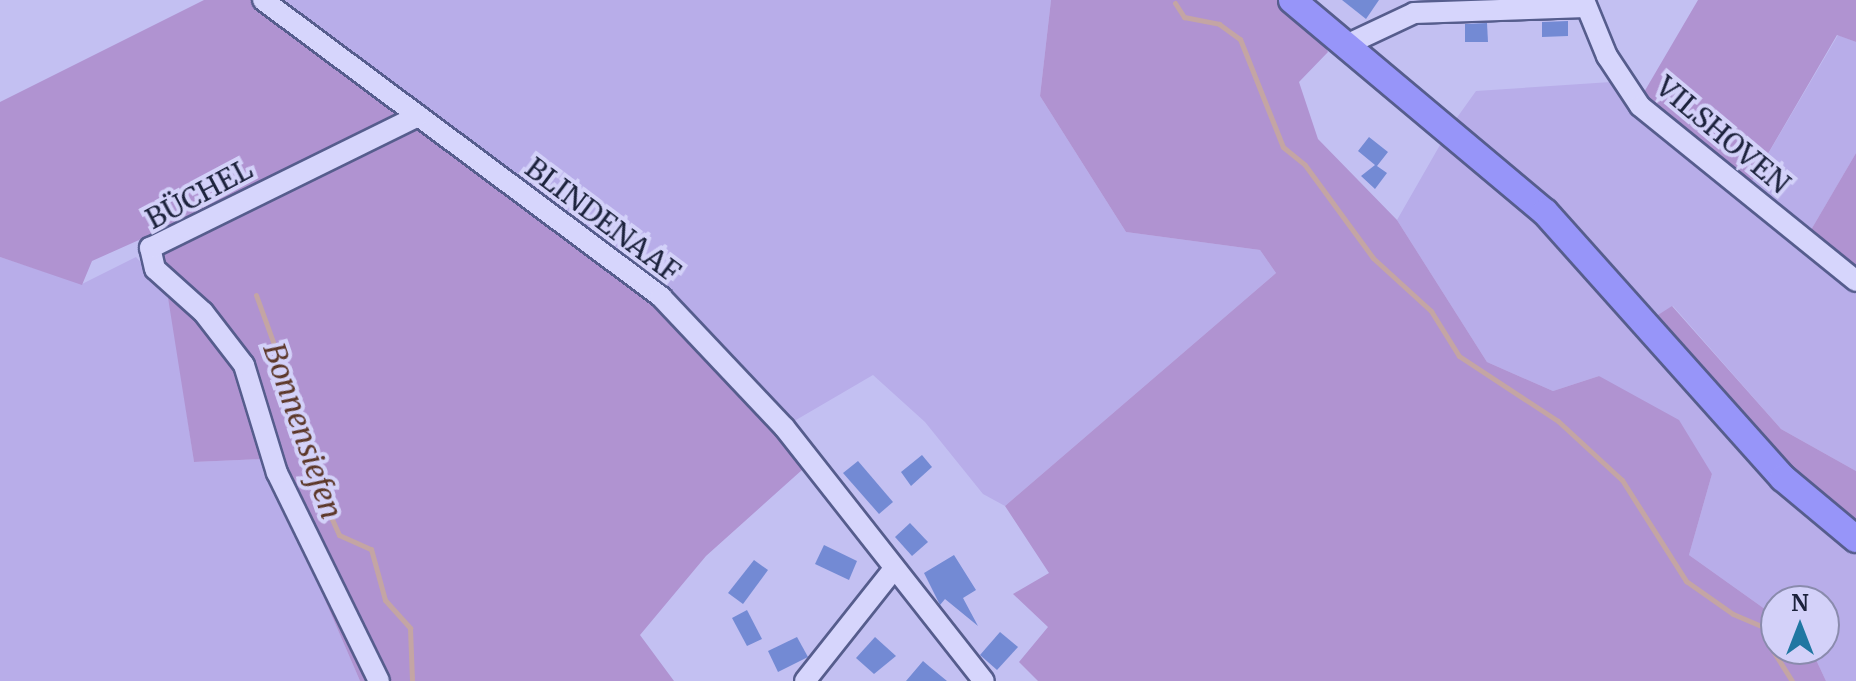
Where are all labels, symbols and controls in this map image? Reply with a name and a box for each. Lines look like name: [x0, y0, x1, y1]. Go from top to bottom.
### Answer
street label: VILSHOVEN: [1649, 69, 1797, 201]
street label: BLINDENAAF: [519, 151, 687, 289]
street label: BÜCHEL: [140, 152, 258, 236]
water label: Bonnensiefen: [256, 338, 350, 524]
north arrow: [1760, 585, 1840, 665]
text: N: [1791, 589, 1809, 617]

